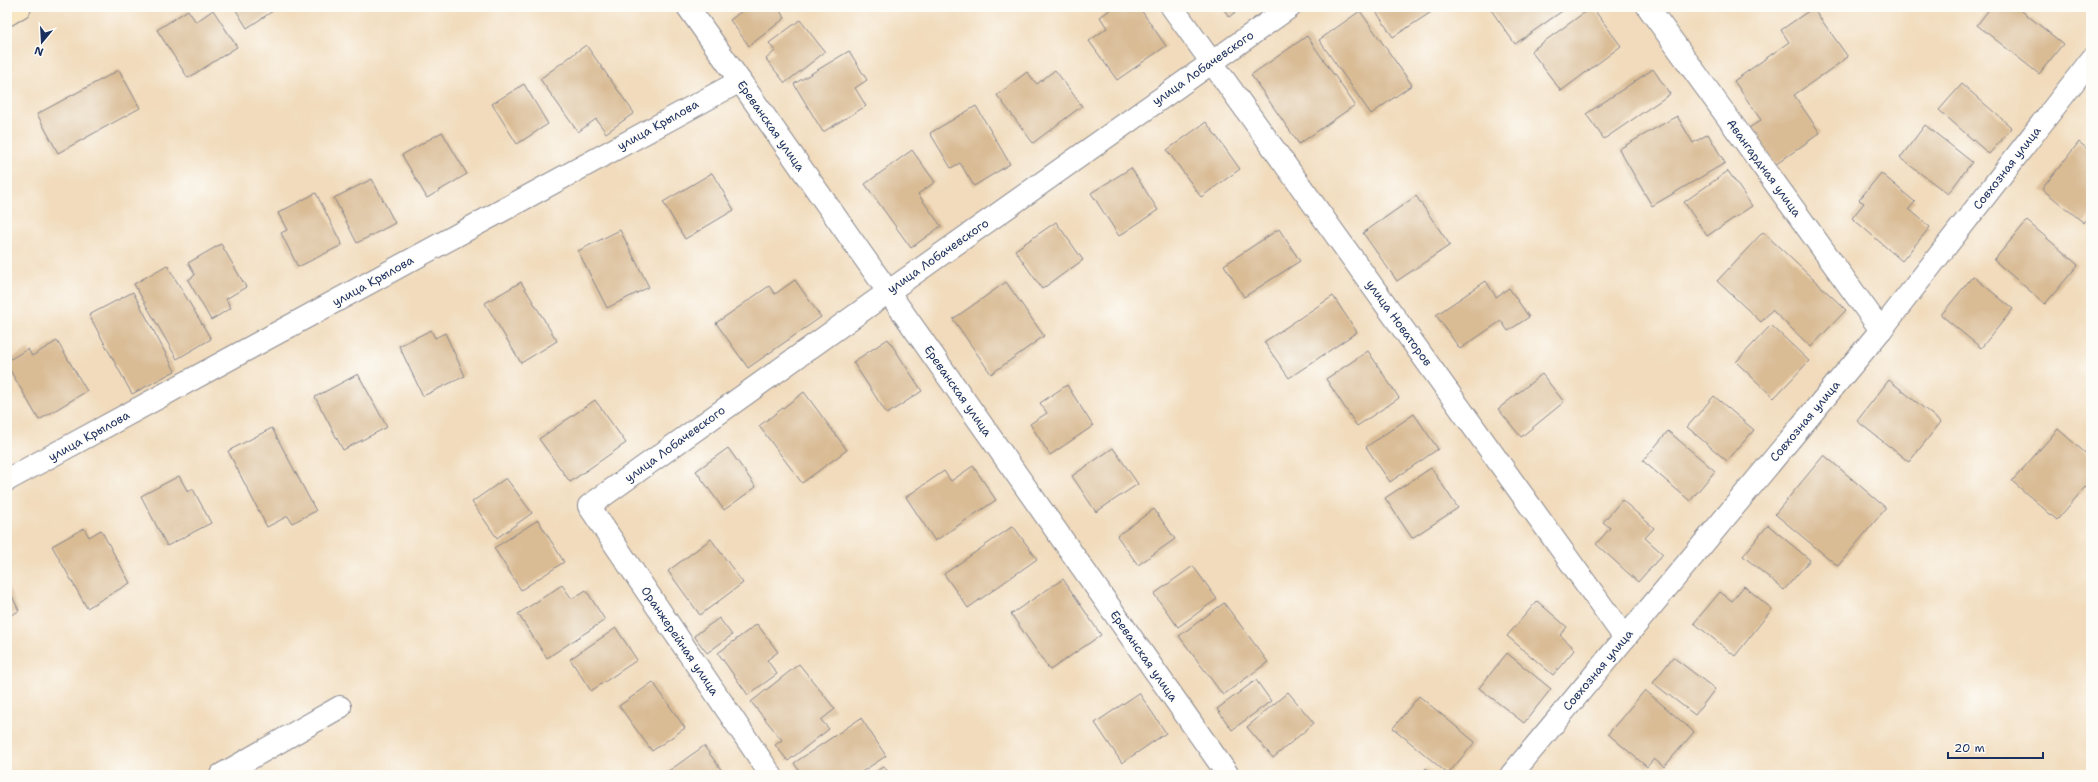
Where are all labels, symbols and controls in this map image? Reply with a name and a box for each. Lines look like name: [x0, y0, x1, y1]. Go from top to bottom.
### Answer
north arrow: [22, 22, 62, 62]
street label: улица Лобачевского: [1149, 27, 1257, 109]
text: N: [32, 42, 46, 60]
street label: Ереванская улица: [734, 77, 809, 175]
street label: улица Крылова: [614, 96, 702, 154]
street label: Авангардная улица: [1723, 116, 1805, 220]
street label: Совхозная улица: [1969, 123, 2045, 213]
street label: улица Лобачевского: [884, 215, 992, 297]
street label: улица Крылова: [329, 252, 417, 310]
street label: улица Новаторов: [1362, 277, 1436, 369]
street label: Ереванская улица: [921, 342, 996, 440]
street label: Совхозная улица: [1766, 377, 1844, 465]
street label: улица Лобачевского: [622, 402, 728, 486]
street label: улица Крылова: [45, 407, 133, 465]
street label: Оранжерейная улица: [638, 583, 723, 699]
street label: Ереванская улица: [1107, 607, 1182, 705]
street label: Совхозная улица: [1559, 626, 1637, 714]
scale bar: [1948, 734, 2043, 760]
text: 20 m: [1954, 740, 1985, 756]

